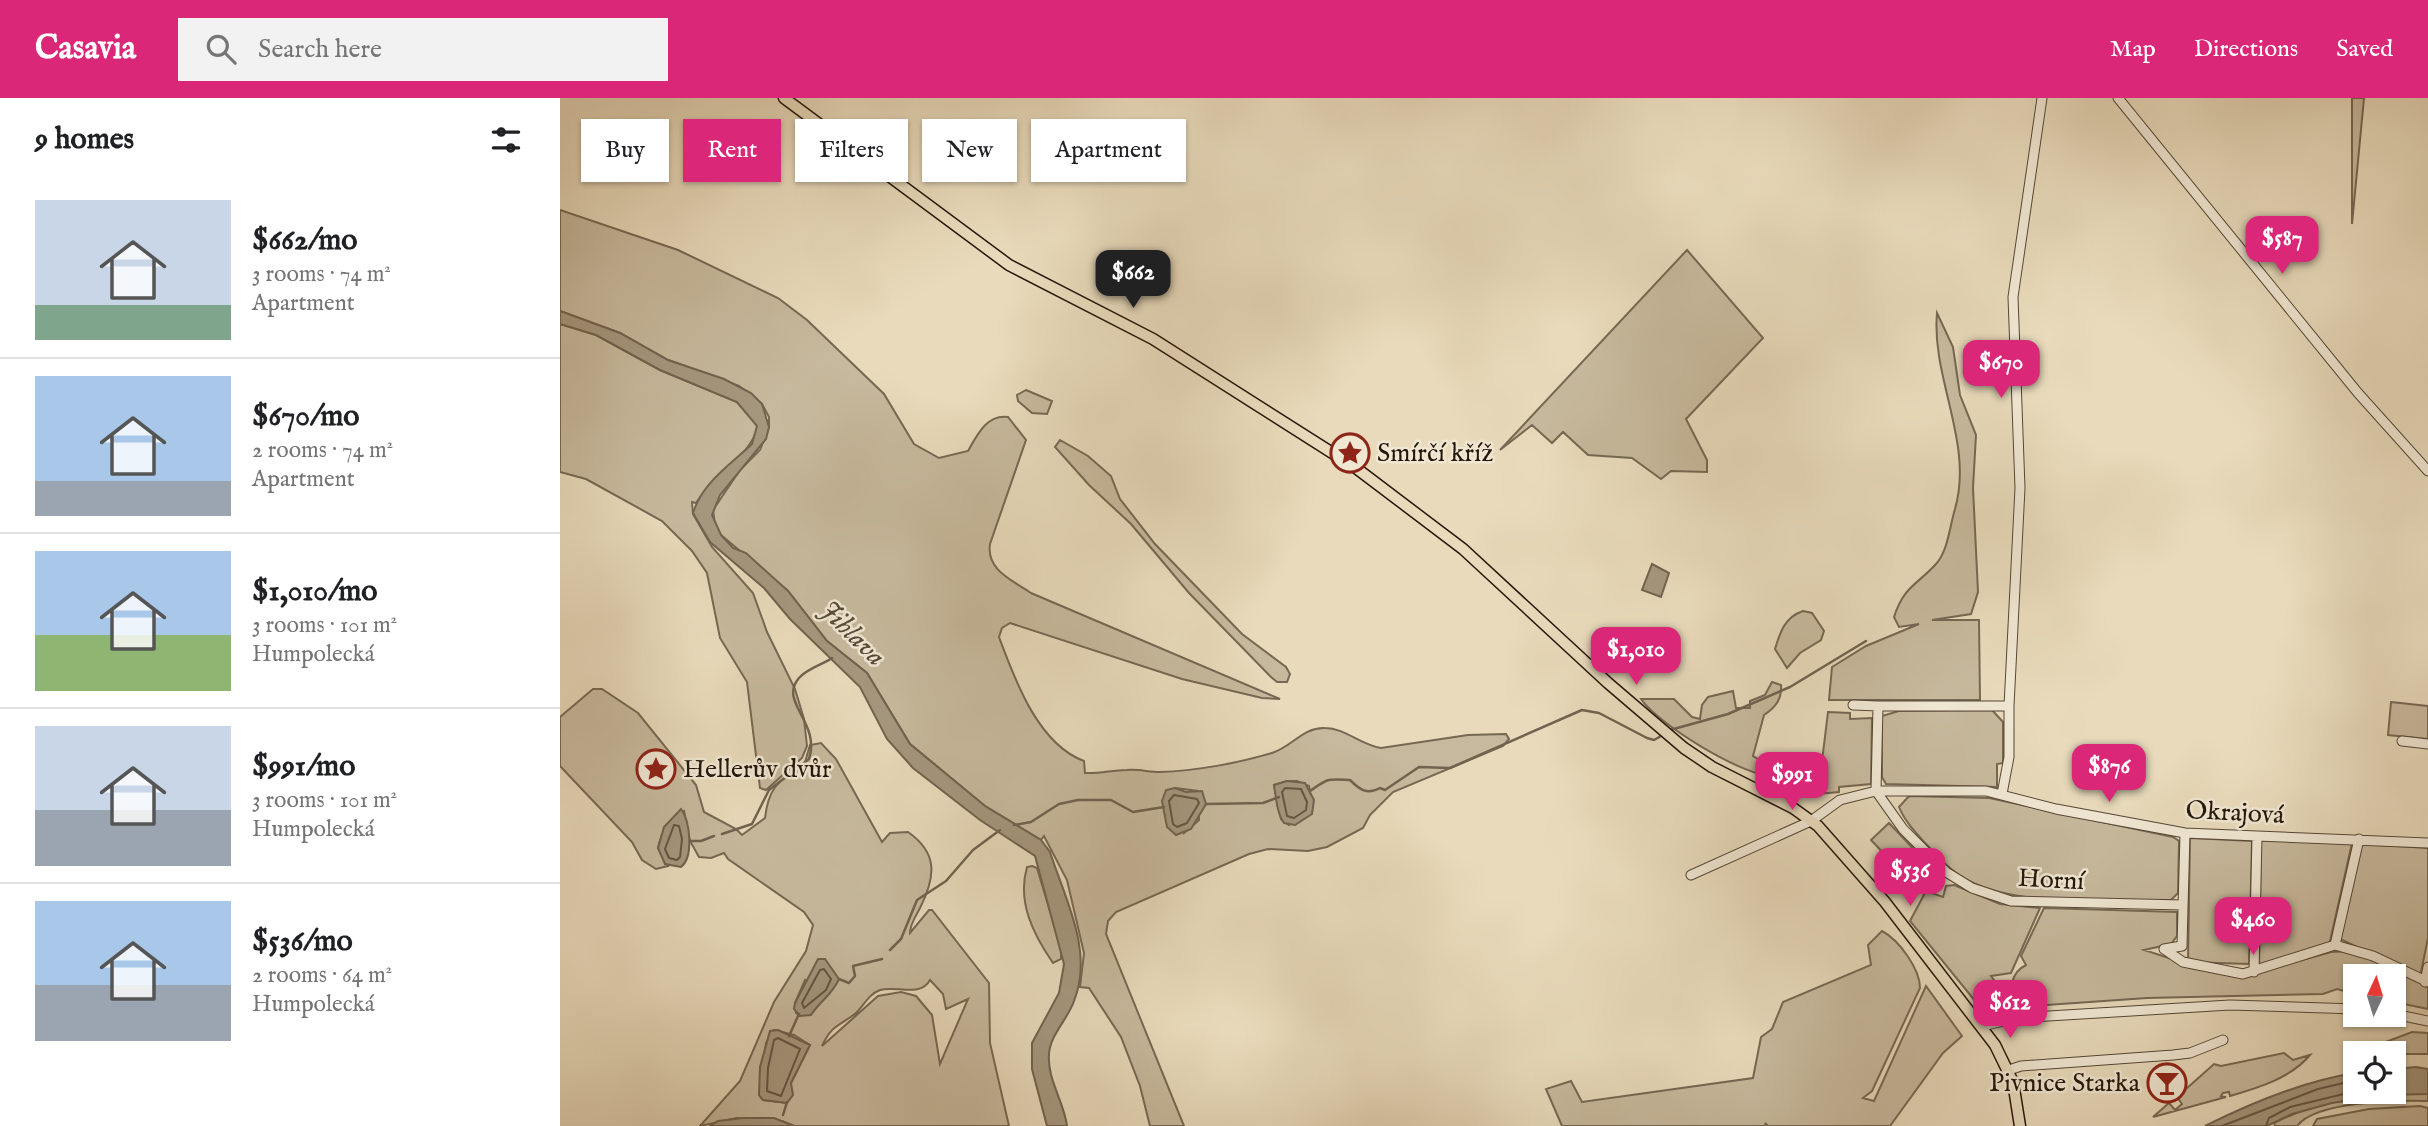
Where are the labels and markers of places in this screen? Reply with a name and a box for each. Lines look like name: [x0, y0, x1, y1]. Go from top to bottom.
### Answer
pin: $587: [2241, 216, 2323, 276]
pin: $662: [1092, 250, 1174, 310]
pin: $670: [1960, 341, 2042, 400]
place icon: Smírčí kříž: [1329, 432, 1371, 474]
place label: Smírčí kříž: [1377, 437, 1493, 470]
pin: $1,010: [1579, 628, 1693, 687]
pin: $876: [2068, 744, 2150, 804]
place icon: Hellerův dvůr: [635, 748, 677, 790]
pin: $991: [1751, 752, 1833, 812]
place label: Hellerův dvůr: [683, 753, 832, 786]
pin: $536: [1869, 848, 1951, 908]
pin: $460: [2212, 898, 2294, 957]
pin: $612: [1969, 981, 2051, 1040]
bar icon: Pivnice Starka: [2146, 1062, 2188, 1104]
place label: Pivnice Starka: [1989, 1067, 2141, 1100]

